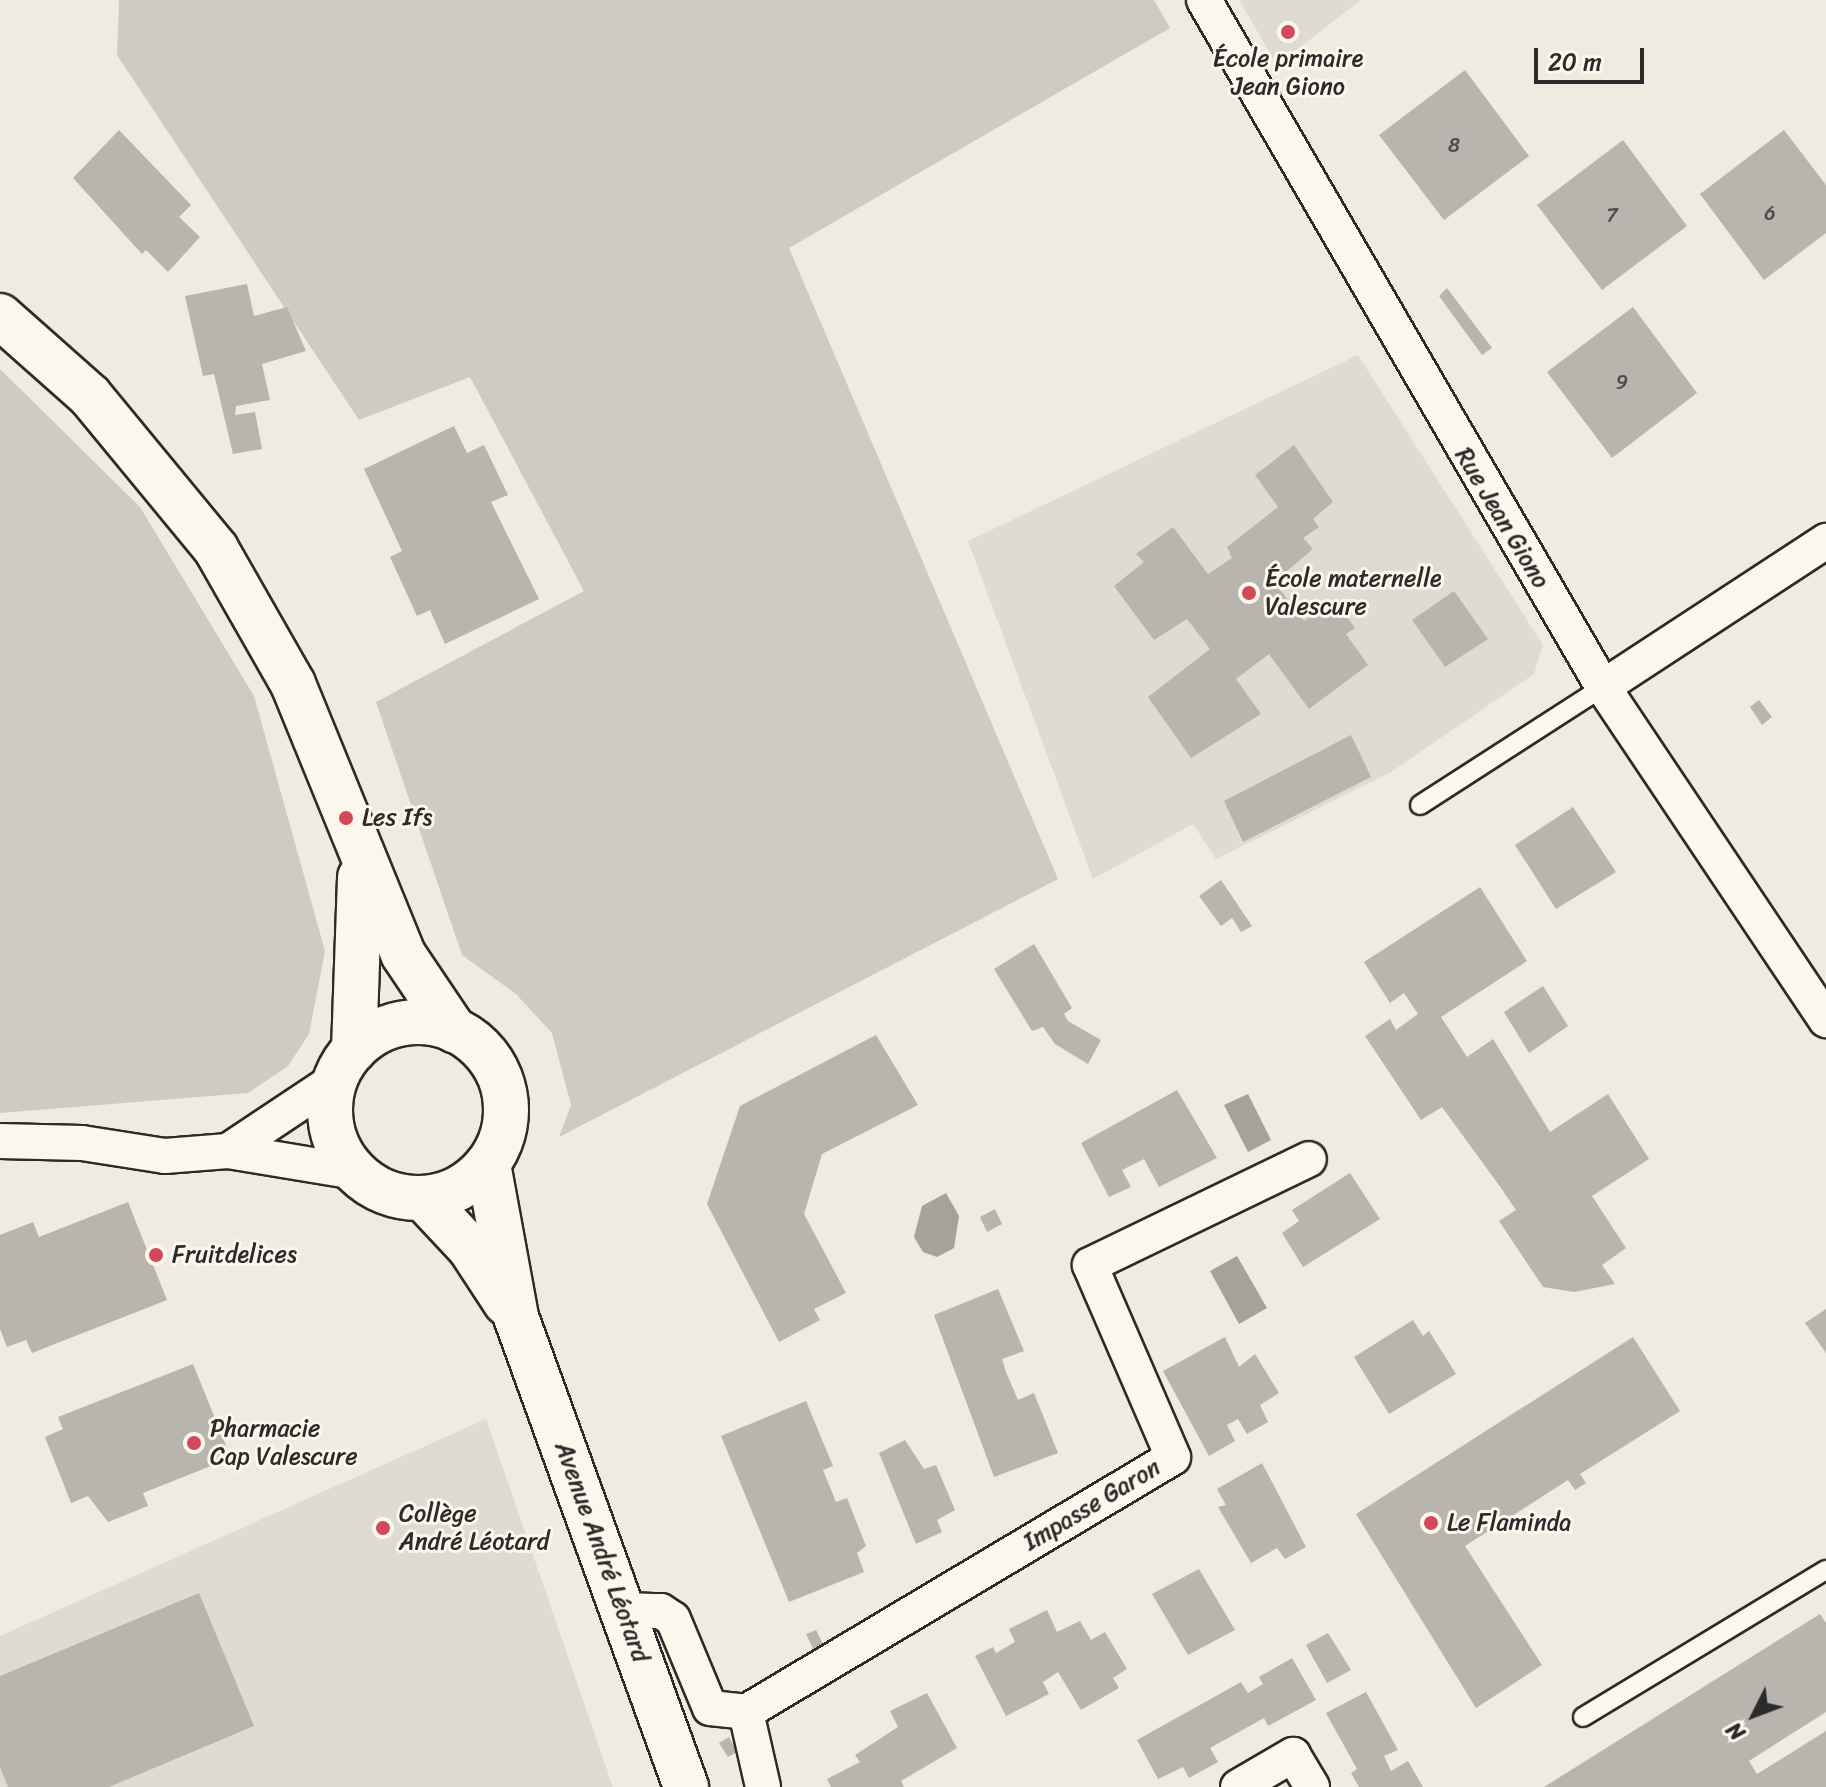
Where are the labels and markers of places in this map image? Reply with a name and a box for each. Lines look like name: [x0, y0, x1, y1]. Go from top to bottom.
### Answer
marker: École primaire Jean Giono: [1279, 23, 1297, 41]
place label: École primaire Jean Giono: [1212, 45, 1364, 101]
place label: École maternelle Valescure: [1265, 565, 1442, 621]
marker: École maternelle Valescure: [1240, 584, 1258, 602]
place label: Les Ifs: [362, 804, 434, 832]
marker: Les Ifs: [337, 809, 355, 827]
place label: Fruitdelices: [172, 1241, 297, 1269]
marker: Fruitdelices: [147, 1246, 165, 1264]
place label: Pharmacie Cap Valescure: [210, 1415, 358, 1471]
marker: Pharmacie Cap Valescure: [185, 1434, 203, 1452]
place label: Collège André Léotard: [399, 1500, 549, 1556]
place label: Le Flaminda: [1447, 1509, 1571, 1537]
marker: Le Flaminda: [1422, 1514, 1440, 1532]
marker: Collège André Léotard: [374, 1519, 392, 1537]

